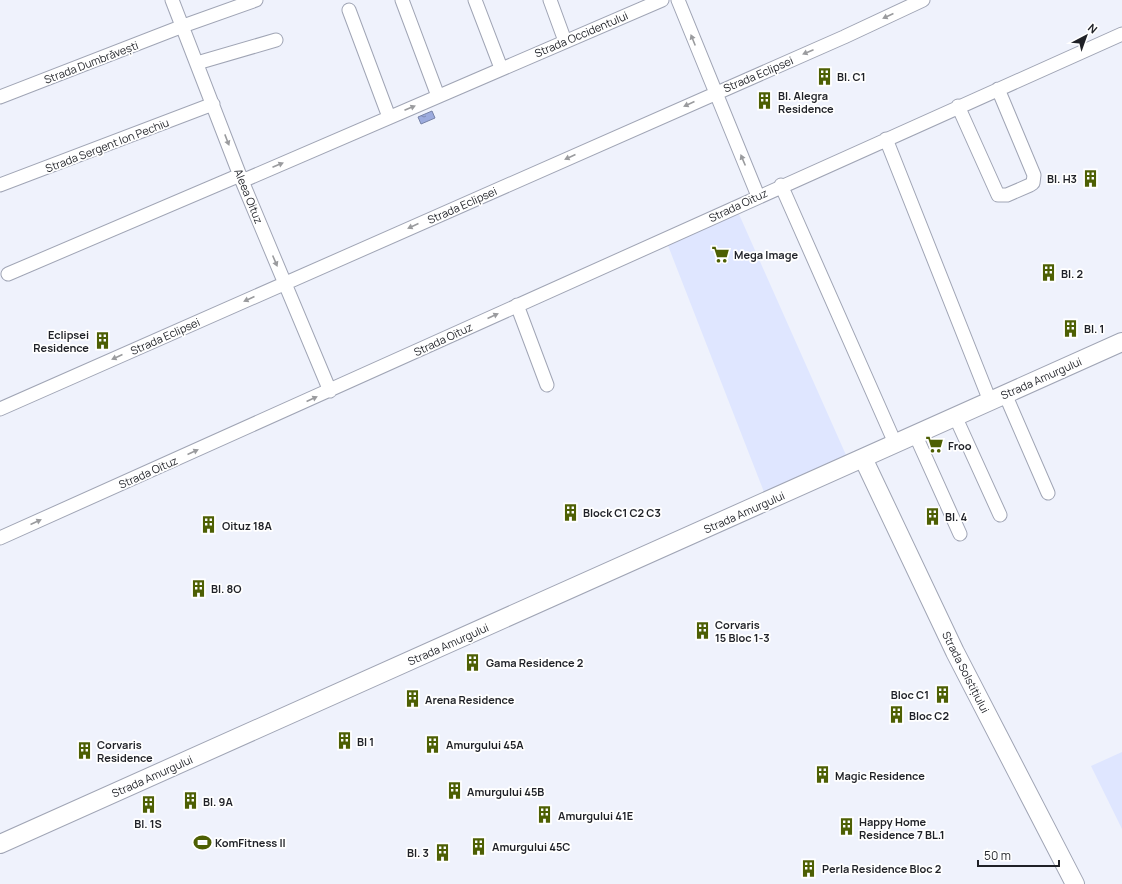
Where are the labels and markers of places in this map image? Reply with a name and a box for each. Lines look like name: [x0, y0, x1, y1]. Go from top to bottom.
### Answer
building icon: Bl. C1: [814, 66, 834, 86]
place label: Bl. C1: [837, 69, 866, 84]
place label: Bl. Alegra Residence: [778, 88, 834, 116]
building icon: Bl. Alegra Residence: [755, 91, 775, 111]
building icon: Bl. H3: [1080, 168, 1100, 188]
place label: Bl. H3: [1047, 171, 1077, 186]
supermarket icon: Mega Image: [711, 244, 731, 264]
place label: Mega Image: [734, 247, 798, 262]
building icon: Bl. 2: [1038, 263, 1058, 283]
place label: Bl. 2: [1061, 266, 1083, 281]
building icon: Bl. 1: [1061, 318, 1081, 338]
place label: Bl. 1: [1084, 321, 1104, 336]
place label: Eclipsei Residence: [33, 327, 89, 355]
building icon: Eclipsei Residence: [92, 330, 112, 350]
supermarket icon: Froo: [925, 435, 945, 455]
place label: Froo: [948, 438, 972, 453]
building icon: Block C1 C2 C3: [560, 502, 580, 522]
place label: Block C1 C2 C3: [583, 505, 661, 520]
building icon: Bl. 4: [922, 506, 942, 526]
place label: Bl. 4: [945, 509, 968, 524]
building icon: Oituz 18A: [199, 515, 219, 535]
place label: Oituz 18A: [222, 518, 273, 533]
building icon: Bl. 8O: [188, 578, 208, 598]
place label: Bl. 8O: [211, 581, 242, 596]
place label: Corvaris 15 Bloc 1-3: [715, 617, 770, 645]
building icon: Corvaris 15 Bloc 1-3: [692, 620, 712, 640]
building icon: Gama Residence 2: [463, 652, 483, 672]
place label: Gama Residence 2: [486, 655, 583, 670]
building icon: Bloc C1: [932, 684, 952, 704]
place label: Bloc C1: [891, 687, 929, 702]
building icon: Arena Residence: [402, 689, 422, 709]
place label: Arena Residence: [425, 692, 515, 707]
building icon: Bloc C2: [886, 705, 906, 725]
place label: Bloc C2: [909, 708, 949, 723]
building icon: Bl 1: [334, 731, 354, 751]
place label: Bl 1: [357, 734, 374, 749]
building icon: Amurgului 45A: [423, 734, 443, 754]
place label: Corvaris Residence: [97, 737, 153, 765]
place label: Amurgului 45A: [446, 737, 524, 752]
building icon: Corvaris Residence: [74, 740, 94, 760]
building icon: Magic Residence: [812, 765, 832, 785]
place label: Magic Residence: [835, 768, 925, 783]
building icon: Amurgului 45B: [444, 781, 464, 801]
place label: Amurgului 45B: [467, 784, 544, 799]
building icon: Bl. 9A: [180, 791, 200, 811]
place label: Bl. 9A: [203, 794, 233, 809]
building icon: Bl. 1S: [138, 795, 158, 815]
building icon: Amurgului 41E: [535, 805, 555, 825]
place label: Amurgului 41E: [558, 808, 633, 823]
place label: Happy Home Residence 7 BL.1: [859, 814, 945, 842]
place label: Bl. 1S: [134, 816, 162, 831]
building icon: Happy Home Residence 7 BL.1: [836, 817, 856, 837]
sports icon: KomFitness II: [192, 832, 212, 852]
place label: KomFitness II: [215, 835, 286, 850]
building icon: Amurgului 45C: [469, 836, 489, 856]
place label: Amurgului 45C: [492, 839, 571, 854]
building icon: Bl. 3: [432, 842, 452, 862]
place label: Bl. 3: [407, 845, 429, 860]
building icon: Perla Residence Bloc 2: [799, 858, 819, 878]
place label: Perla Residence Bloc 2: [822, 861, 941, 876]

